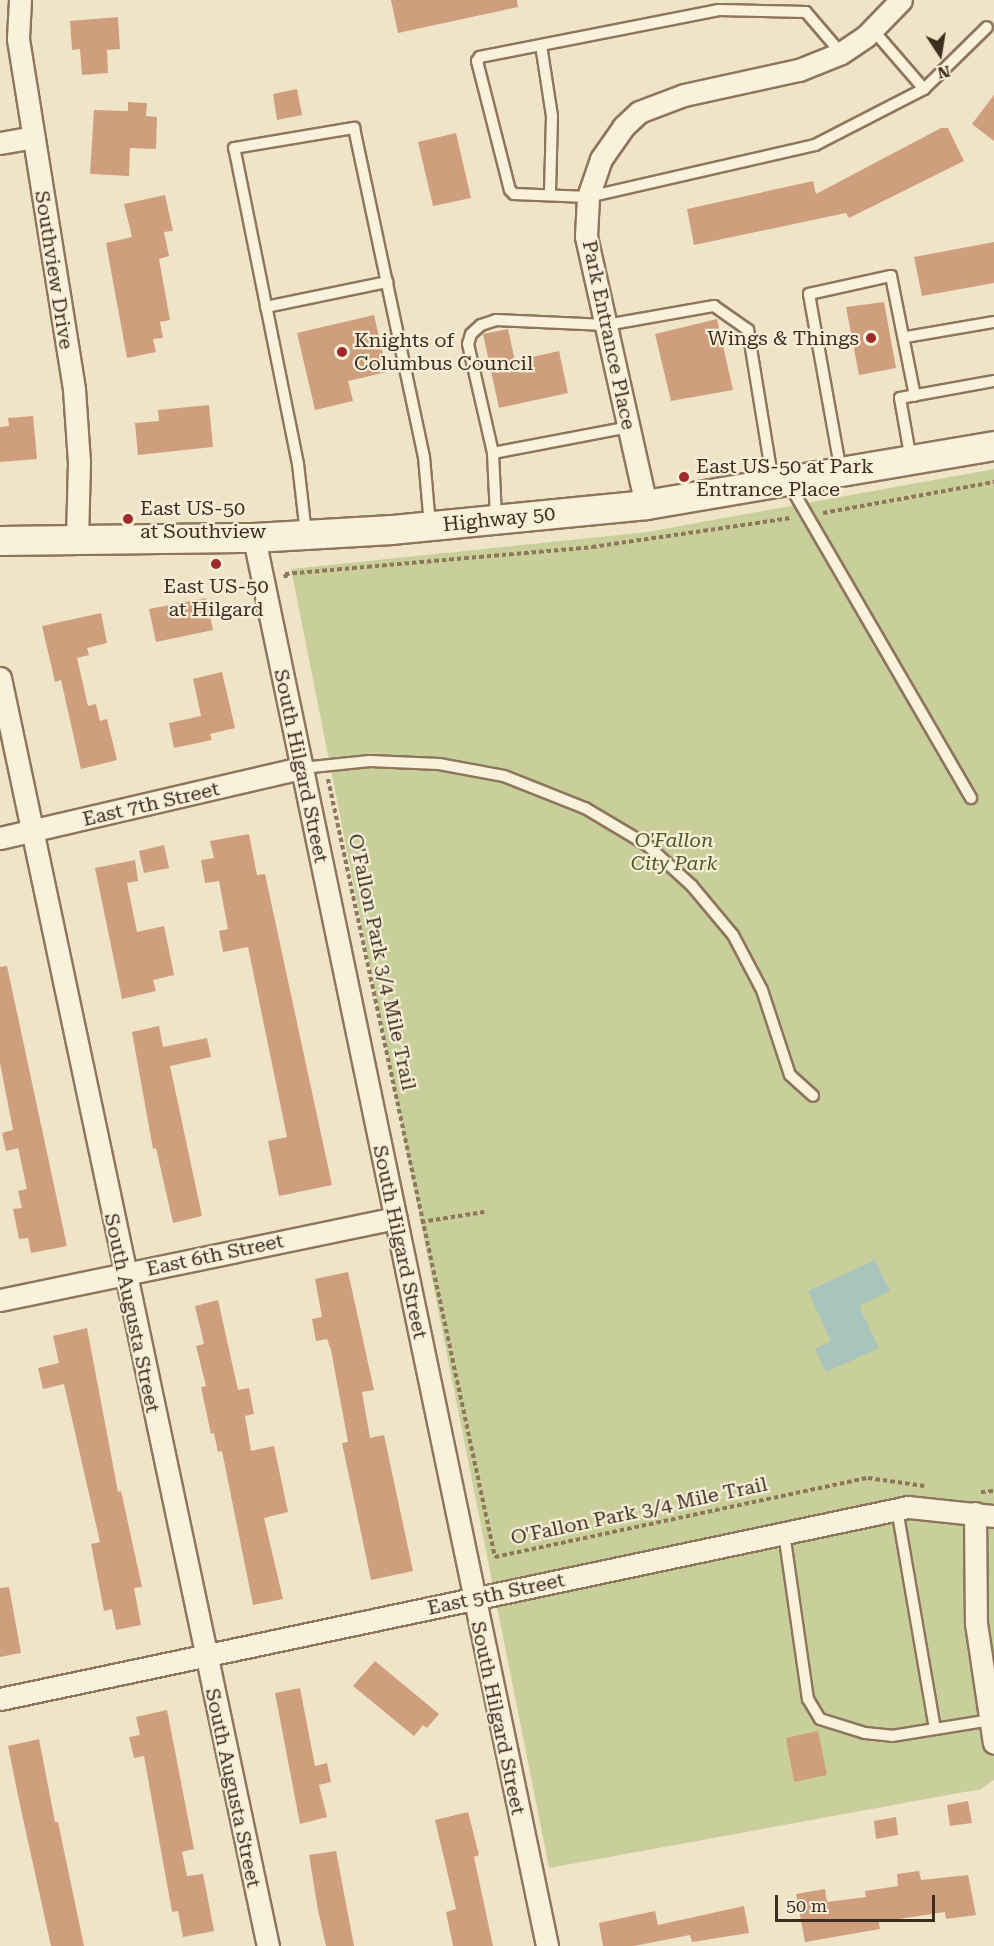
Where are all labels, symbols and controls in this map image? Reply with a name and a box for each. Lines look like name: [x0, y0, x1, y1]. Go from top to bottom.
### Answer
north arrow: [910, 24, 970, 84]
text: N: [936, 62, 952, 83]
street label: Southview Drive: [30, 189, 78, 351]
street label: Park Entrance Place: [577, 238, 641, 432]
place label: Wings & Things: [707, 326, 859, 350]
place label: Knights of Columbus Council: [354, 328, 533, 375]
marker: Wings & Things: [864, 331, 878, 345]
marker: Knights of Columbus Council: [335, 345, 349, 359]
place label: East US-50 at Park Entrance Place: [696, 454, 874, 501]
marker: East US-50 at Park Entrance Place: [677, 470, 691, 484]
place label: East US-50 at Southview: [140, 496, 266, 543]
street label: Highway 50: [442, 501, 556, 537]
marker: East US-50 at Southview: [121, 512, 135, 526]
marker: East US-50 at Hilgard: [209, 557, 223, 571]
place label: East US-50 at Hilgard: [163, 574, 269, 621]
street label: South Hilgard Street: [269, 667, 333, 865]
street label: East 7th Street: [80, 777, 222, 831]
park label: O'Fallon City Park: [631, 829, 717, 876]
street label: O'Fallon Park 3/4 Mile Trail: [343, 832, 421, 1092]
street label: South Hilgard Street: [368, 1143, 432, 1341]
street label: South Augusta Street: [99, 1211, 165, 1415]
street label: East 6th Street: [144, 1229, 286, 1281]
street label: O'Fallon Park 3/4 Mile Trail: [509, 1472, 769, 1550]
street label: East 5th Street: [425, 1568, 567, 1620]
street label: South Hilgard Street: [466, 1619, 530, 1817]
street label: South Augusta Street: [200, 1686, 266, 1890]
scale bar: [778, 1883, 938, 1921]
text: 50 m: [786, 1895, 827, 1916]

